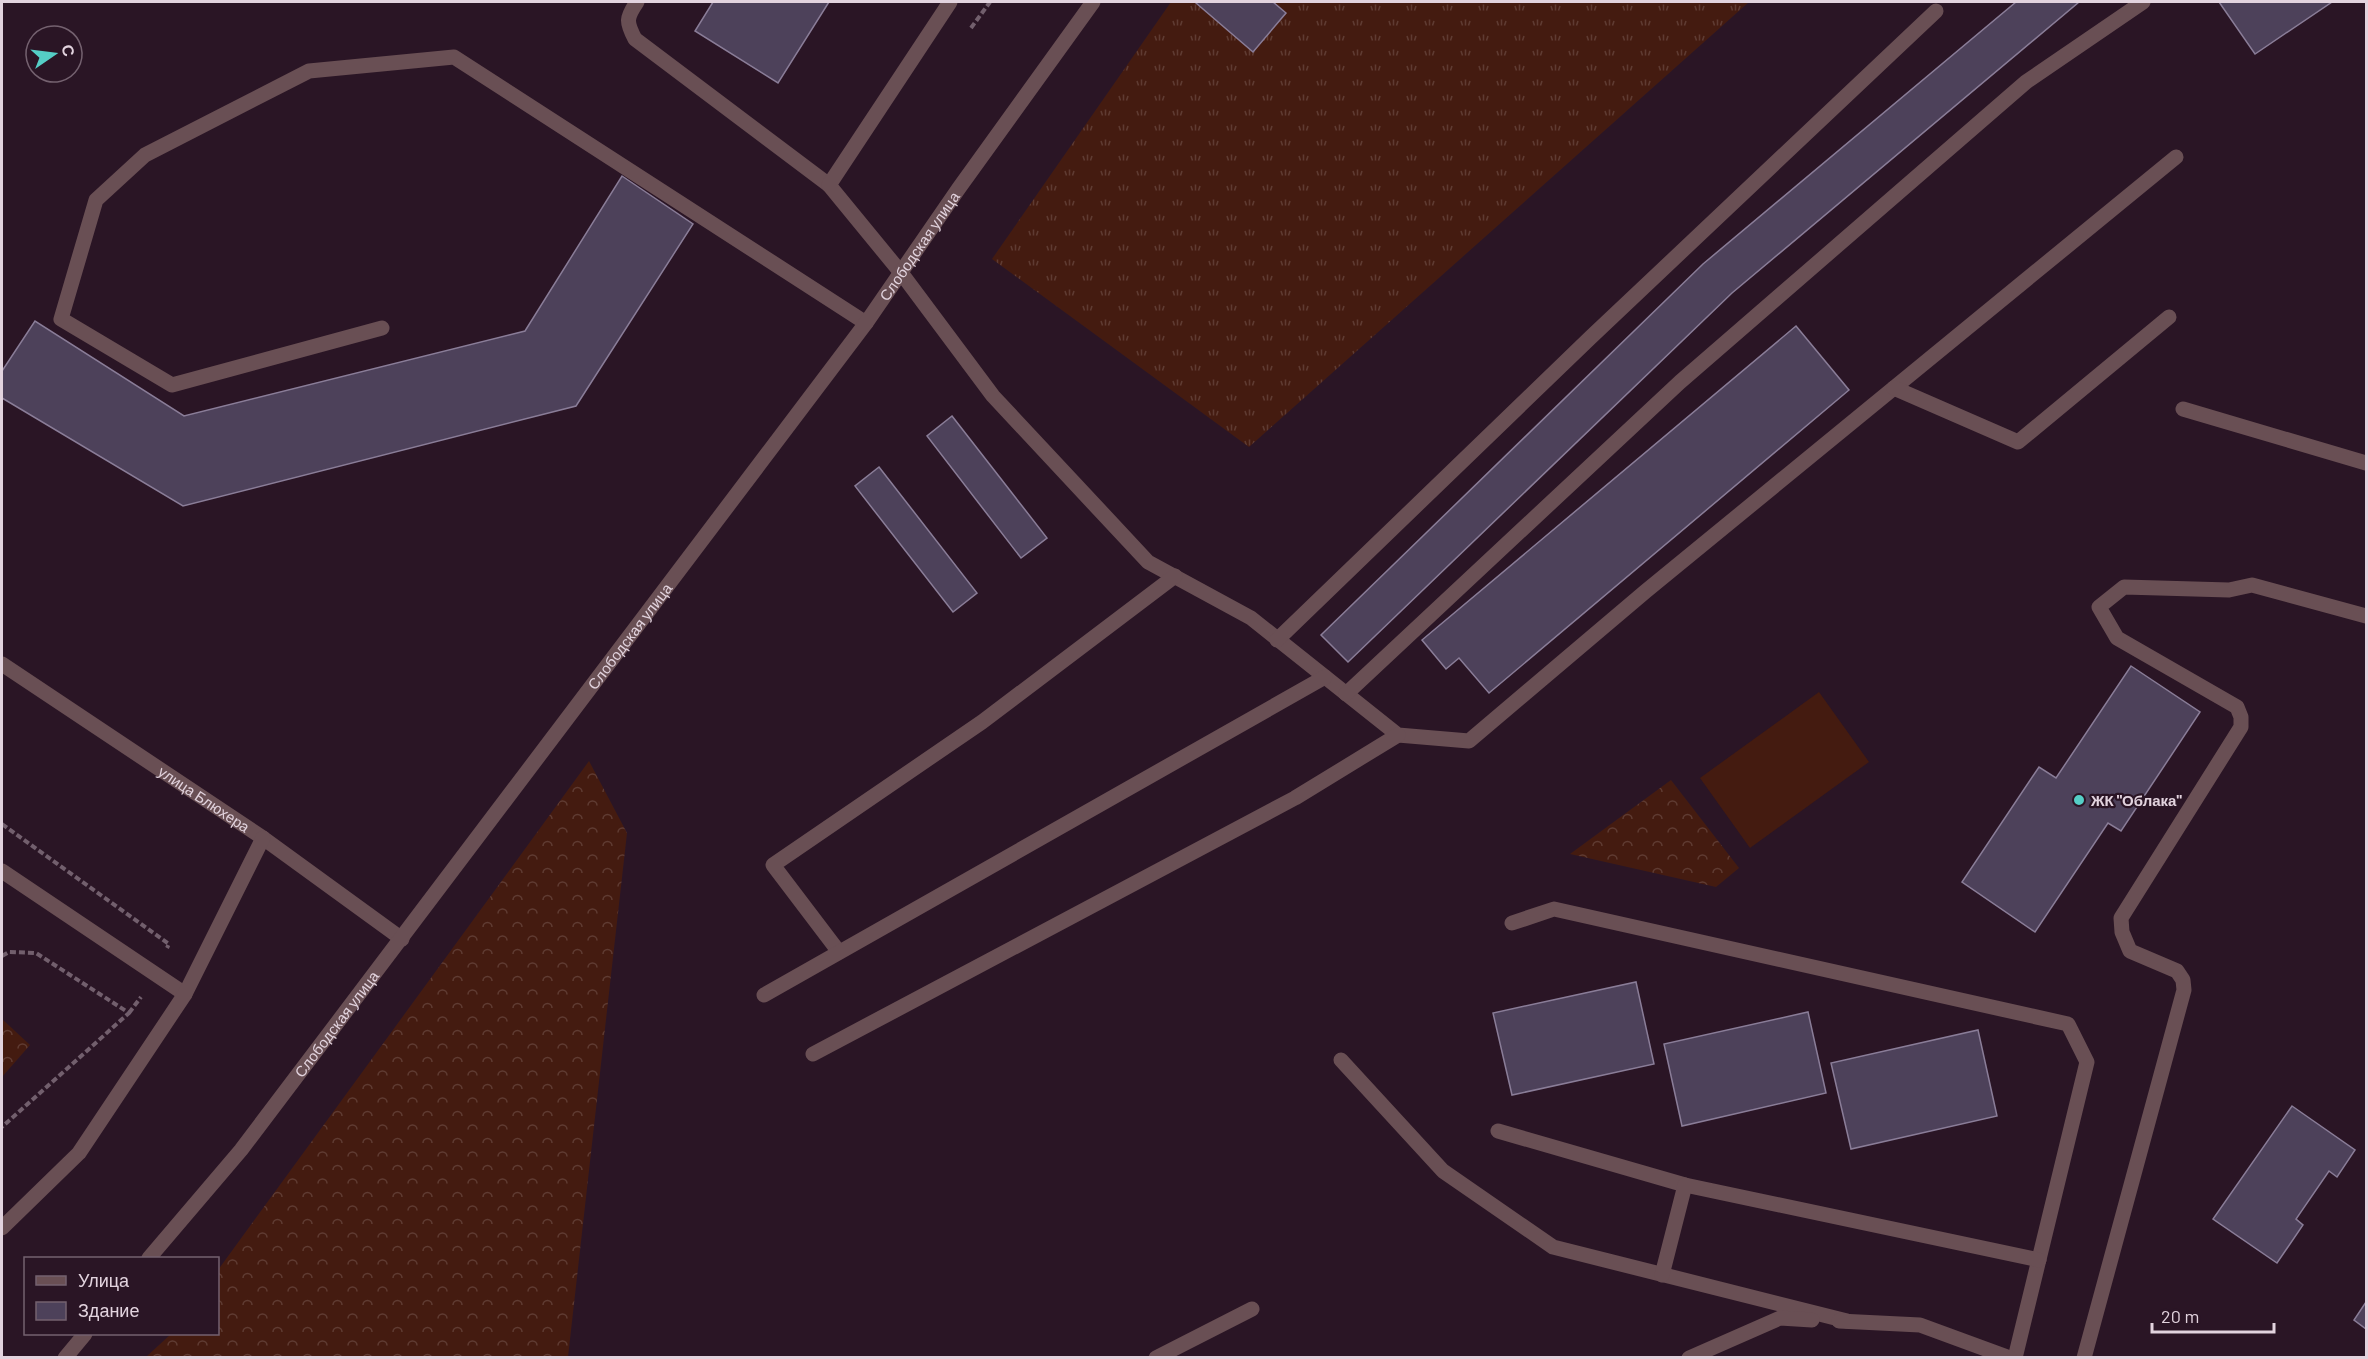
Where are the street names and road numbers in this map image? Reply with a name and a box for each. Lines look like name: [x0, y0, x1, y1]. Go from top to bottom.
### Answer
street label: Слободская улица: [875, 187, 963, 304]
street label: Слободская улица: [583, 579, 676, 693]
street label: улица Блюхера: [155, 762, 254, 836]
street label: Слободская улица: [290, 967, 383, 1081]

